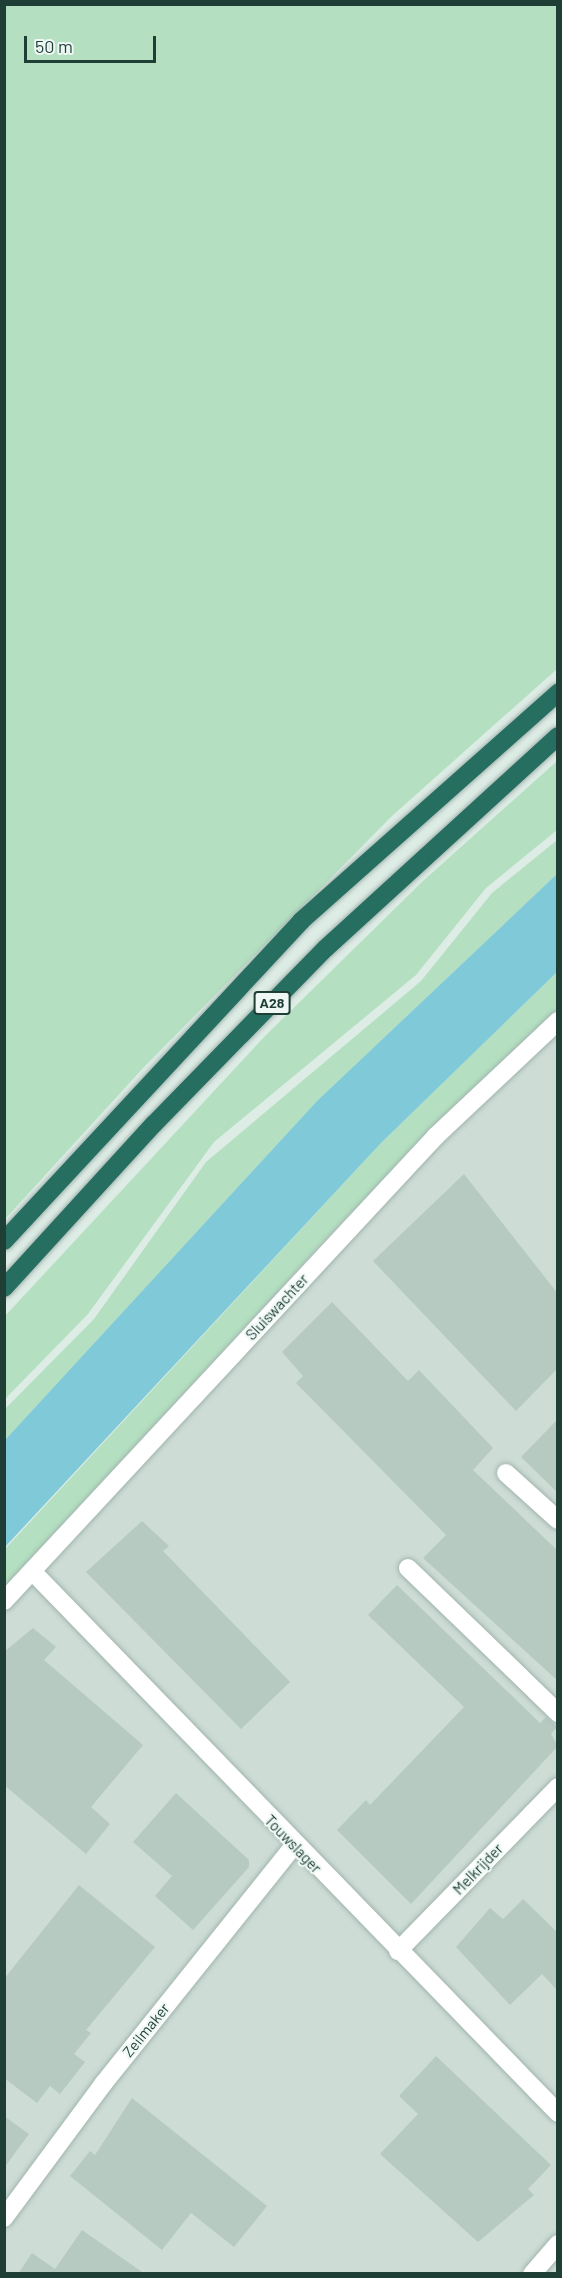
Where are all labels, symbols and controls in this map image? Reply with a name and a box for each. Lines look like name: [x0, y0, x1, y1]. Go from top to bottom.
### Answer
scale bar: [27, 24, 159, 62]
text: 50 m: [35, 35, 73, 57]
road number: A28: [252, 992, 292, 1014]
street label: Sluiswachter: [242, 1270, 312, 1344]
street label: Touwslager: [261, 1811, 325, 1877]
street label: Melkrijder: [449, 1840, 507, 1898]
street label: Zeilmaker: [119, 1999, 173, 2061]

